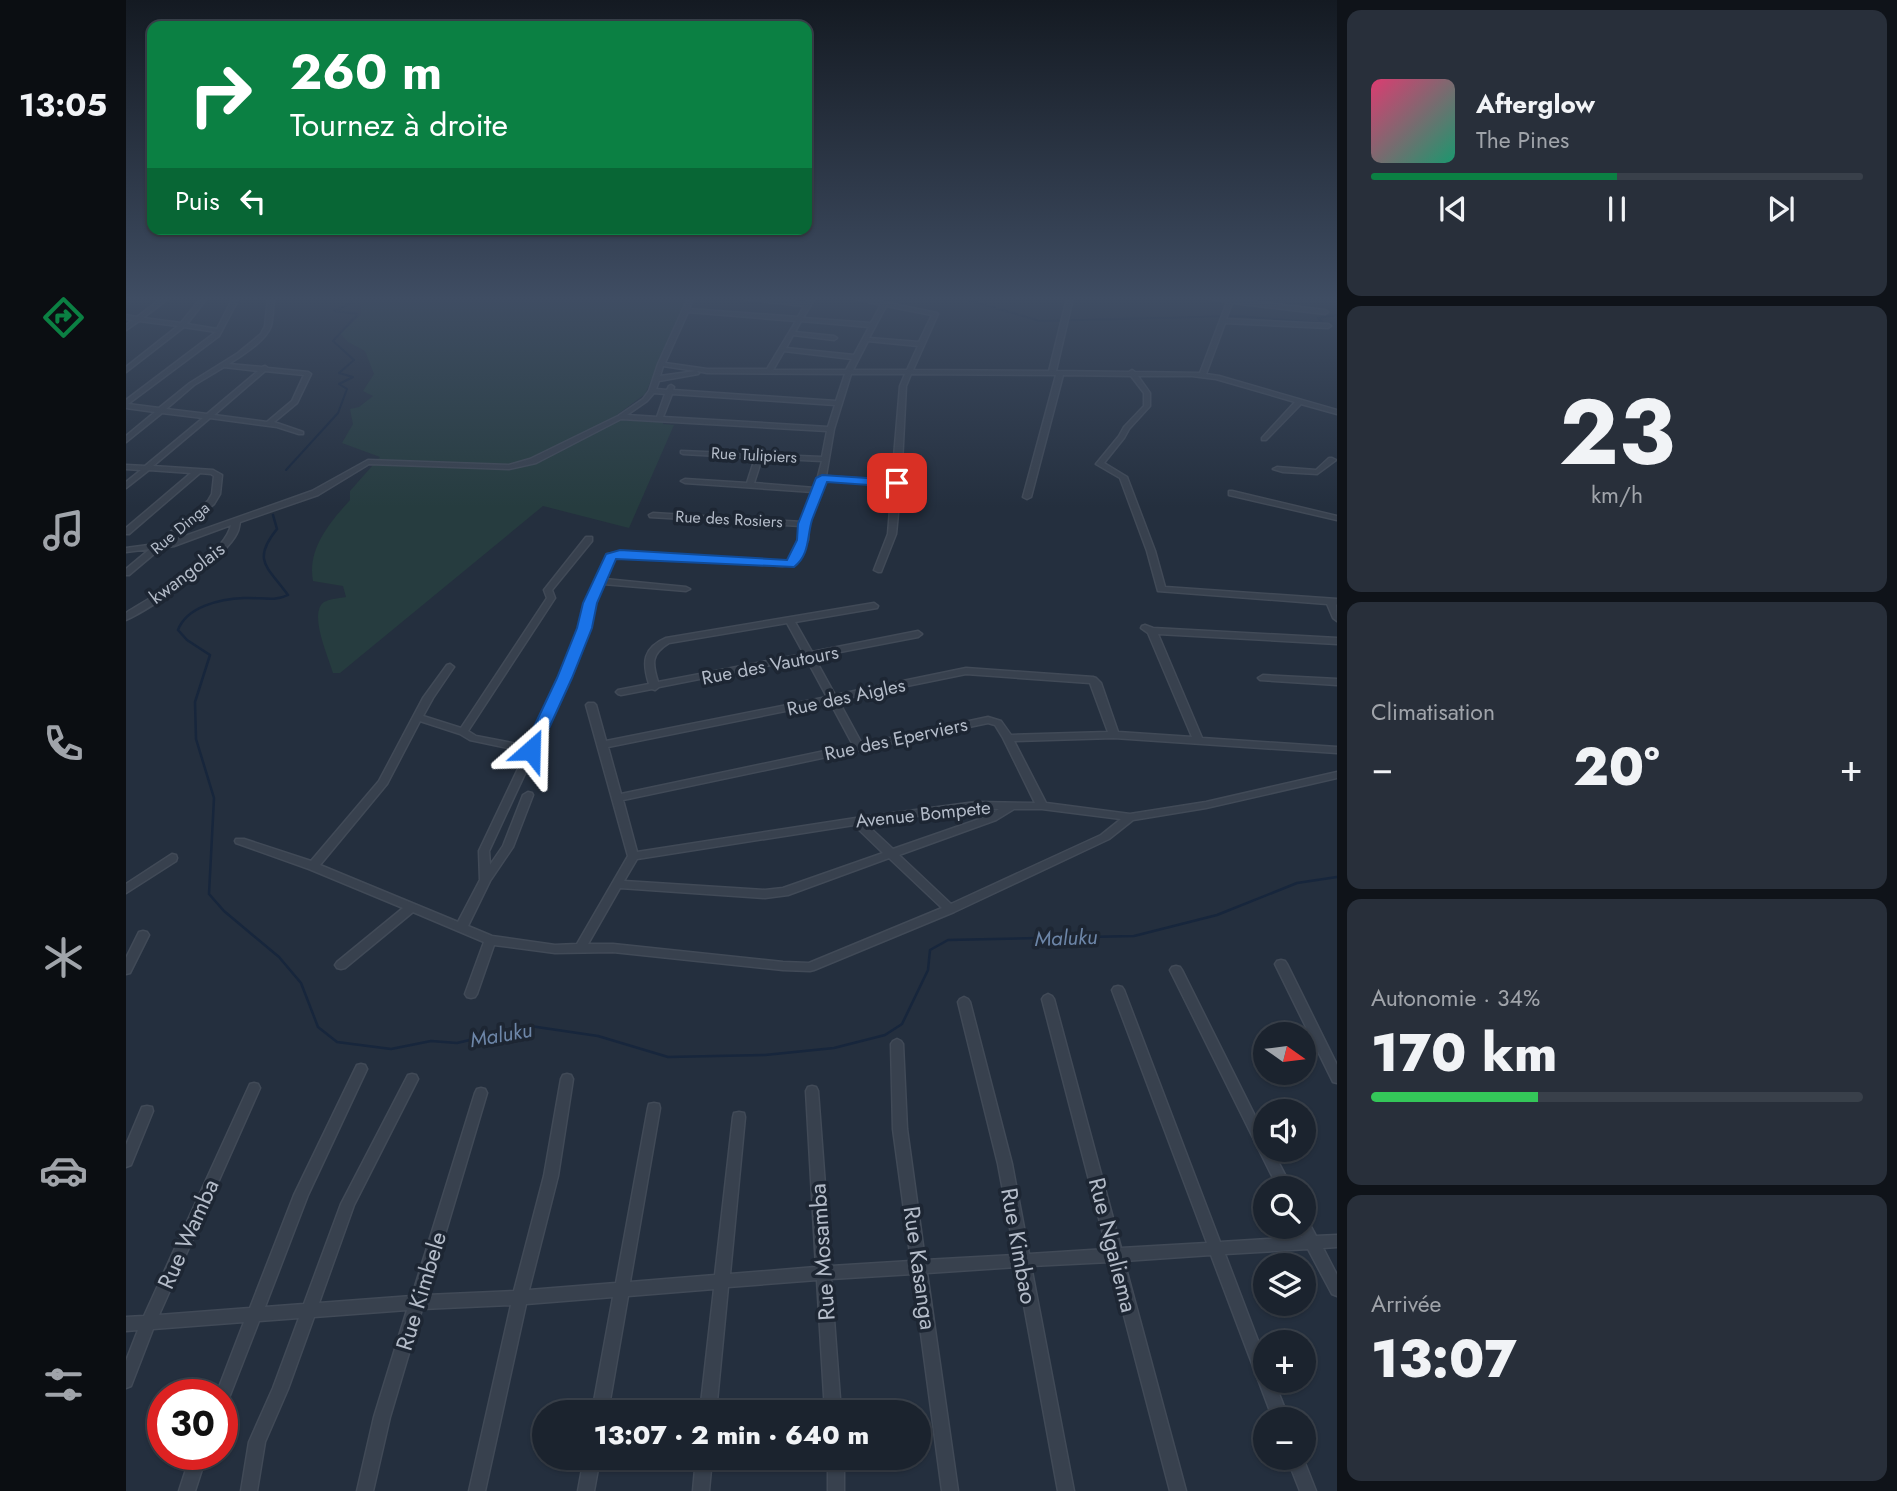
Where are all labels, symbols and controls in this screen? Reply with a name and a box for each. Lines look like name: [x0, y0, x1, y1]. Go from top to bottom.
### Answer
text: 260 m: [290, 37, 442, 107]
icon: right: [175, 49, 266, 140]
text: 13:05: [19, 82, 107, 128]
text: Afterglow: [1476, 85, 1595, 123]
text: Tournez à droite: [290, 102, 508, 148]
text: The Pines: [1476, 123, 1569, 157]
text: Puis: [175, 182, 220, 220]
icon: left: [234, 182, 272, 220]
icon: previous: [1434, 190, 1472, 228]
icon: pause: [1598, 190, 1636, 228]
icon: next: [1762, 190, 1800, 228]
icon: directions: [39, 293, 88, 342]
text: 23: [1559, 367, 1675, 498]
street label: Rue Tulipiers: [710, 441, 798, 469]
pin: [867, 453, 927, 513]
icon: arrive: [878, 464, 916, 502]
text: km/h: [1591, 478, 1643, 512]
street label: Rue Dinga: [146, 496, 214, 560]
street label: Rue des Rosiers: [675, 505, 783, 533]
icon: music: [39, 506, 88, 555]
street label: kwangolais: [144, 536, 231, 610]
street label: Rue des Vautours: [699, 638, 841, 692]
street label: Rue des Aigles: [784, 671, 908, 723]
text: Climatisation: [1371, 695, 1495, 729]
street label: Rue des Eperviers: [822, 711, 970, 767]
position arrow: [494, 713, 568, 787]
icon: phone: [39, 719, 88, 768]
text: 20°: [1573, 729, 1660, 805]
text: −: [1371, 740, 1393, 795]
text: +: [1840, 740, 1863, 795]
street label: Avenue Bompete: [854, 793, 992, 835]
water label: Maluku: [1034, 922, 1098, 954]
icon: climate: [39, 933, 88, 982]
text: Autonomie · 34%: [1371, 981, 1540, 1015]
water label: Maluku: [467, 1015, 535, 1055]
text: 170 km: [1371, 1015, 1557, 1091]
north arrow: [1253, 1022, 1316, 1085]
map controls: [1253, 1022, 1316, 1470]
button: sound: [1253, 1099, 1316, 1162]
icon: car: [39, 1146, 88, 1195]
street label: Rue Wamba: [149, 1173, 227, 1295]
street label: Rue Ngaliema: [1080, 1174, 1146, 1316]
button: search: [1253, 1176, 1316, 1239]
street label: Rue Mosamba: [800, 1182, 844, 1322]
street label: Rue Kimbao: [992, 1185, 1046, 1307]
street label: Rue Kasanga: [895, 1204, 945, 1332]
street label: Rue Kimbele: [387, 1227, 455, 1355]
button: layers: [1253, 1253, 1316, 1316]
text: Arrivée: [1371, 1287, 1441, 1321]
text: 13:07: [1371, 1321, 1517, 1397]
button: +: [1253, 1330, 1316, 1393]
icon: filters: [39, 1360, 88, 1409]
speed limit sign: 30: [147, 1379, 238, 1470]
button: −: [1253, 1407, 1316, 1470]
text: 13:07 · 2 min · 640 m: [594, 1416, 869, 1454]

